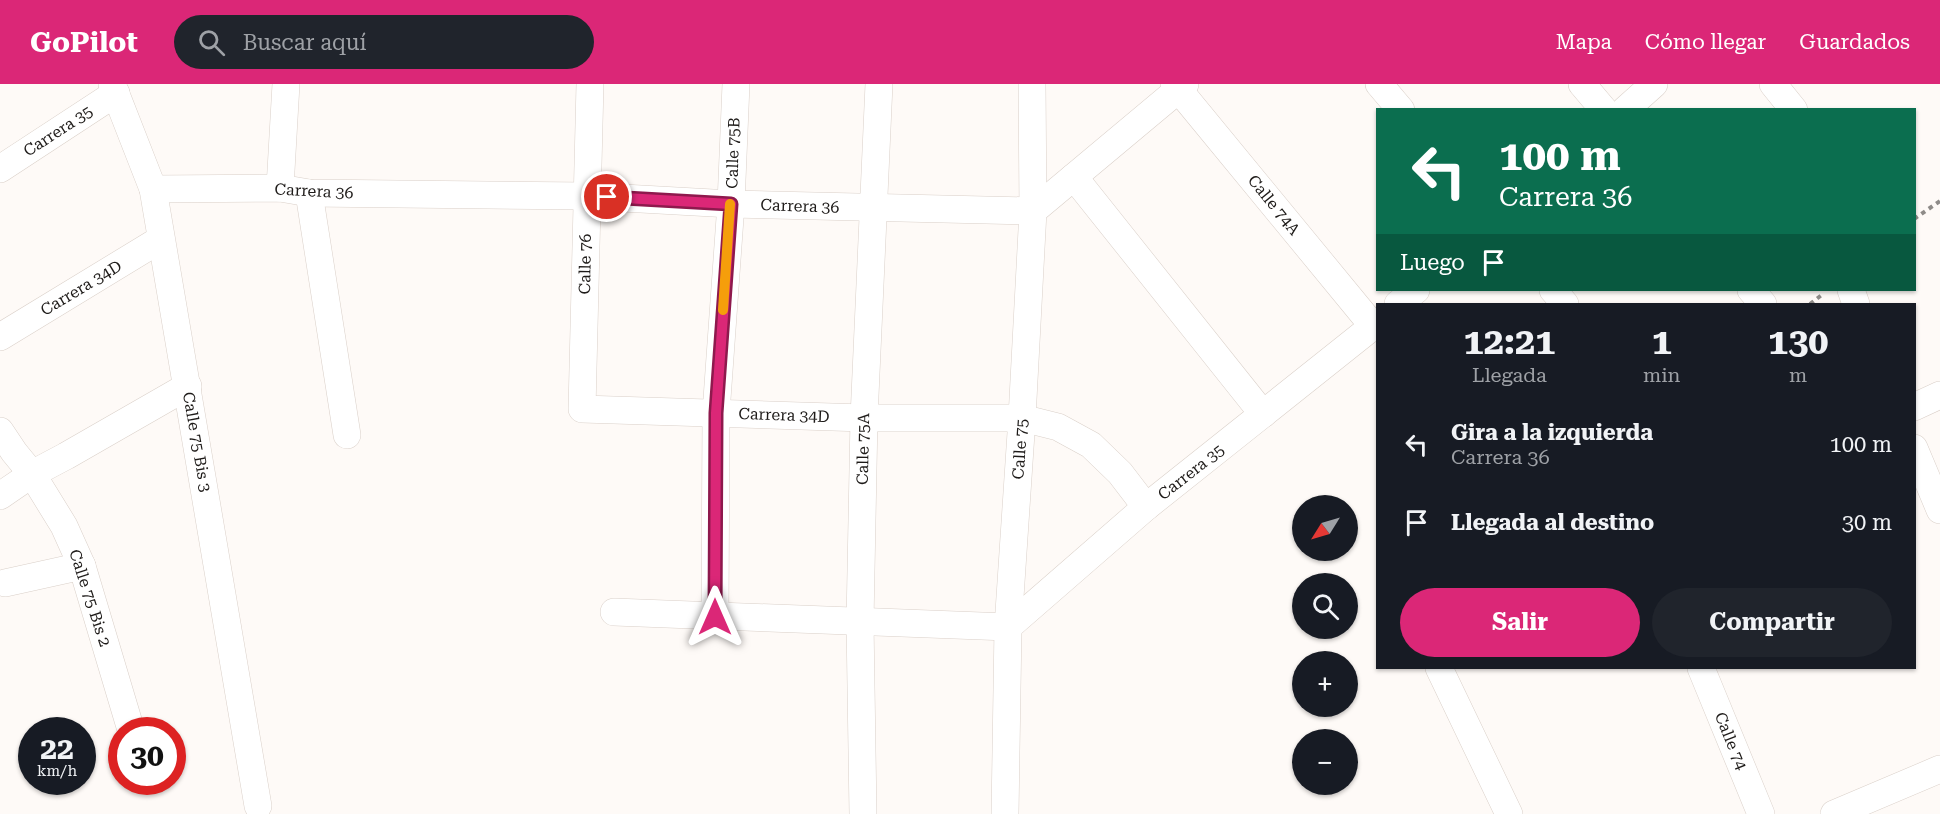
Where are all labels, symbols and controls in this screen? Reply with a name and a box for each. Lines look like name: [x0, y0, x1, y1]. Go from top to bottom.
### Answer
search box: [174, 15, 594, 69]
text: GoPilot: [30, 26, 138, 59]
icon: search: [195, 26, 228, 59]
text: Buscar aquí: [243, 30, 367, 55]
text: Mapa: [1556, 30, 1612, 54]
text: Cómo llegar: [1645, 30, 1766, 54]
text: Guardados: [1799, 30, 1910, 54]
street label: Carrera 35: [20, 102, 96, 160]
street label: Calle 75B: [722, 117, 744, 189]
text: 100 m: [1499, 131, 1621, 180]
icon: left: [1400, 132, 1478, 210]
pin: [581, 171, 632, 222]
street label: Calle 74A: [1244, 171, 1305, 240]
street label: Carrera 36: [274, 179, 354, 203]
icon: arrive: [590, 180, 623, 213]
text: Carrera 36: [1499, 181, 1632, 213]
street label: Carrera 36: [760, 195, 840, 217]
street label: Calle 76: [575, 233, 595, 295]
icon: arrive: [1477, 246, 1510, 279]
text: Luego: [1400, 250, 1465, 275]
street label: Carrera 34D: [37, 256, 125, 320]
text: 12:21: [1464, 321, 1555, 363]
text: 1: [1652, 321, 1672, 363]
text: 130: [1768, 321, 1828, 363]
text: Llegada: [1472, 363, 1547, 387]
text: min: [1643, 363, 1680, 387]
text: m: [1789, 363, 1807, 387]
street label: Calle 75 Bis 3: [179, 390, 215, 494]
street label: Carrera 34D: [738, 404, 830, 426]
street label: Calle 75A: [853, 412, 873, 485]
street label: Calle 75: [1008, 418, 1032, 480]
text: Gira a la izquierda: [1451, 420, 1653, 445]
icon: left: [1400, 428, 1433, 461]
text: 100 m: [1829, 432, 1892, 457]
street label: Carrera 35: [1154, 440, 1228, 504]
text: Carrera 36: [1451, 445, 1550, 469]
north arrow: [1292, 495, 1358, 561]
map controls: [1292, 495, 1358, 795]
icon: arrive: [1400, 506, 1433, 539]
text: Llegada al destino: [1451, 510, 1654, 535]
text: 30 m: [1842, 510, 1892, 535]
street label: Calle 75 Bis 2: [65, 547, 115, 649]
button: search: [1292, 573, 1358, 639]
position arrow: [683, 585, 747, 649]
button: Salir: [1400, 588, 1640, 657]
button: Compartir: [1652, 588, 1892, 657]
button: +: [1292, 651, 1358, 717]
street label: Calle 74: [1711, 709, 1751, 773]
speed limit sign: 30: [108, 717, 186, 795]
button: −: [1292, 729, 1358, 795]
text: 22: [40, 731, 74, 766]
text: km/h: [37, 762, 77, 780]

